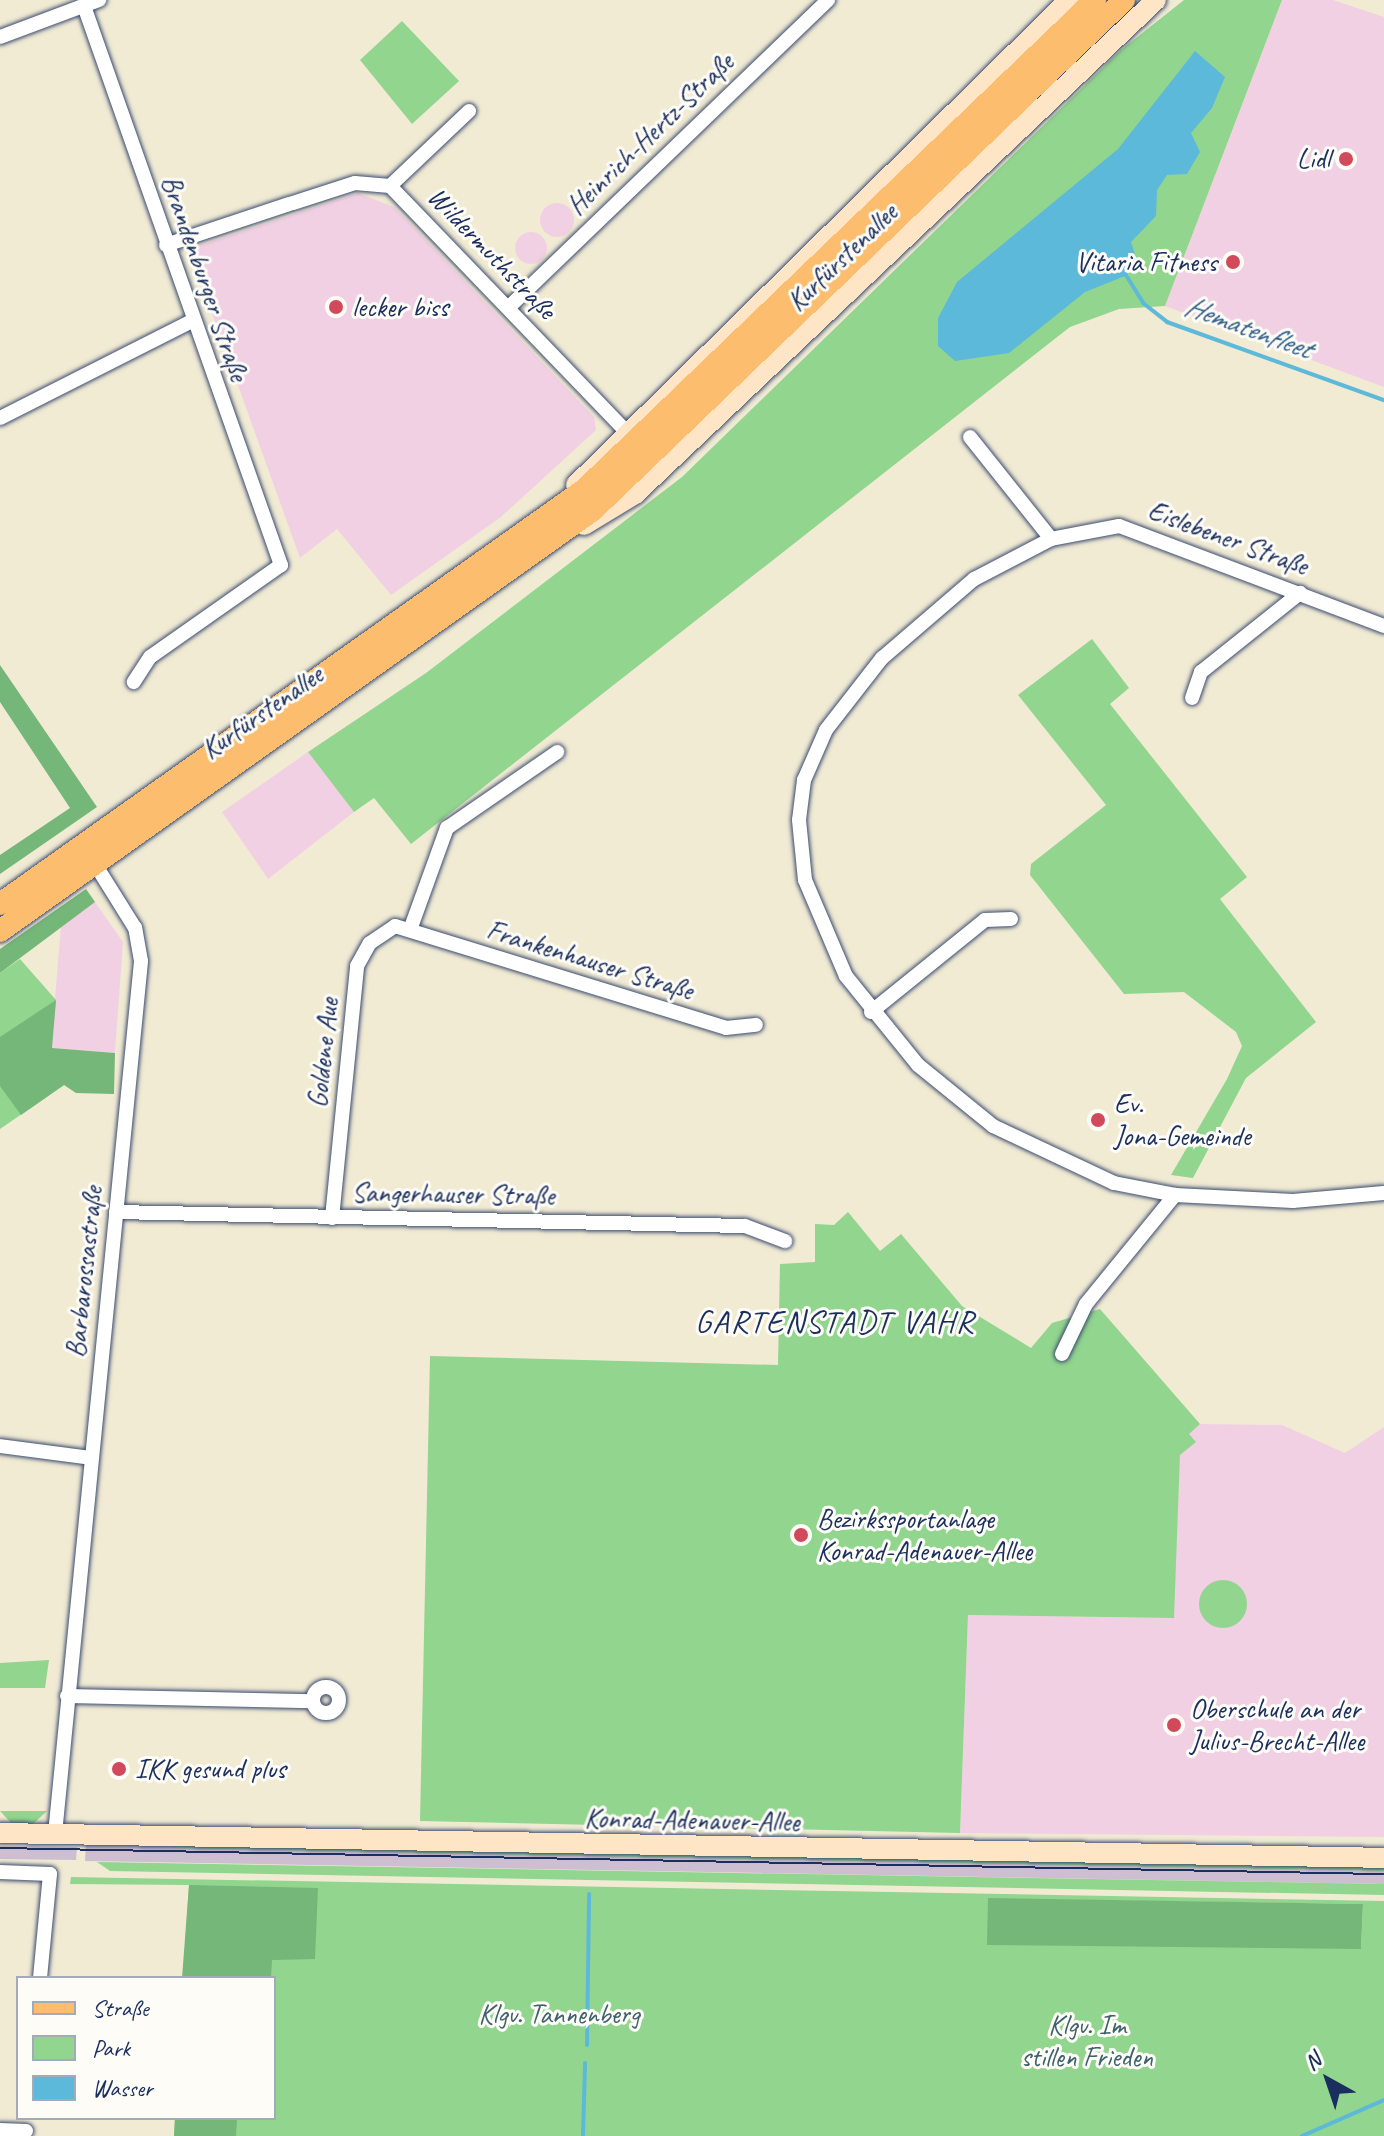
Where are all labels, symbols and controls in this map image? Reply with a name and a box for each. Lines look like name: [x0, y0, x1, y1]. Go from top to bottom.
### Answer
street label: Heinrich-Hertz-Straße: [560, 46, 740, 222]
place label: Lidl: [1297, 142, 1330, 176]
marker: Lidl: [1337, 150, 1355, 168]
street label: Brandenburger Straße: [154, 170, 256, 386]
street label: Wildermuthstraße: [421, 180, 563, 326]
street label: Kurfürstenallee: [780, 196, 904, 318]
place label: Vitaria Fitness: [1075, 245, 1217, 279]
marker: Vitaria Fitness: [1224, 253, 1242, 271]
water label: Hematenfleet: [1180, 288, 1316, 366]
place label: lecker biss: [352, 290, 448, 324]
marker: lecker biss: [327, 298, 345, 316]
street label: Eislebener Straße: [1143, 493, 1313, 583]
street label: Kurfürstenallee: [195, 658, 329, 766]
street label: Frankenhauser Straße: [482, 912, 698, 1008]
street label: Goldene Aue: [301, 997, 345, 1109]
place label: Ev. Jona-Gemeinde: [1114, 1087, 1251, 1153]
marker: Ev. Jona-Gemeinde: [1089, 1111, 1107, 1129]
street label: Sangerhauser Straße: [351, 1175, 555, 1213]
street label: Barbarossastraße: [58, 1185, 110, 1359]
district label: GARTENSTADT VAHR: [696, 1303, 974, 1341]
place label: Bezirkssportanlage Konrad-Adenauer-Allee: [817, 1502, 1032, 1568]
marker: Bezirkssportanlage Konrad-Adenauer-Allee: [792, 1526, 810, 1544]
place label: Oberschule an der Julius-Brecht-Allee: [1190, 1692, 1364, 1758]
marker: Oberschule an der Julius-Brecht-Allee: [1165, 1716, 1183, 1734]
place label: IKK gesund plus: [135, 1752, 286, 1786]
marker: IKK gesund plus: [110, 1760, 128, 1778]
street label: Konrad-Adenauer-Allee: [584, 1801, 800, 1839]
legend: [16, 1976, 276, 2120]
text: Straße: [92, 1993, 149, 2023]
park label: Klgv. Tannenberg: [478, 1997, 640, 2031]
park label: Klgv. Im stillen Frieden: [1021, 2008, 1153, 2074]
text: Park: [92, 2033, 130, 2063]
north arrow: [1288, 2040, 1368, 2120]
text: N: [1298, 2047, 1327, 2077]
text: Wasser: [92, 2073, 153, 2103]

